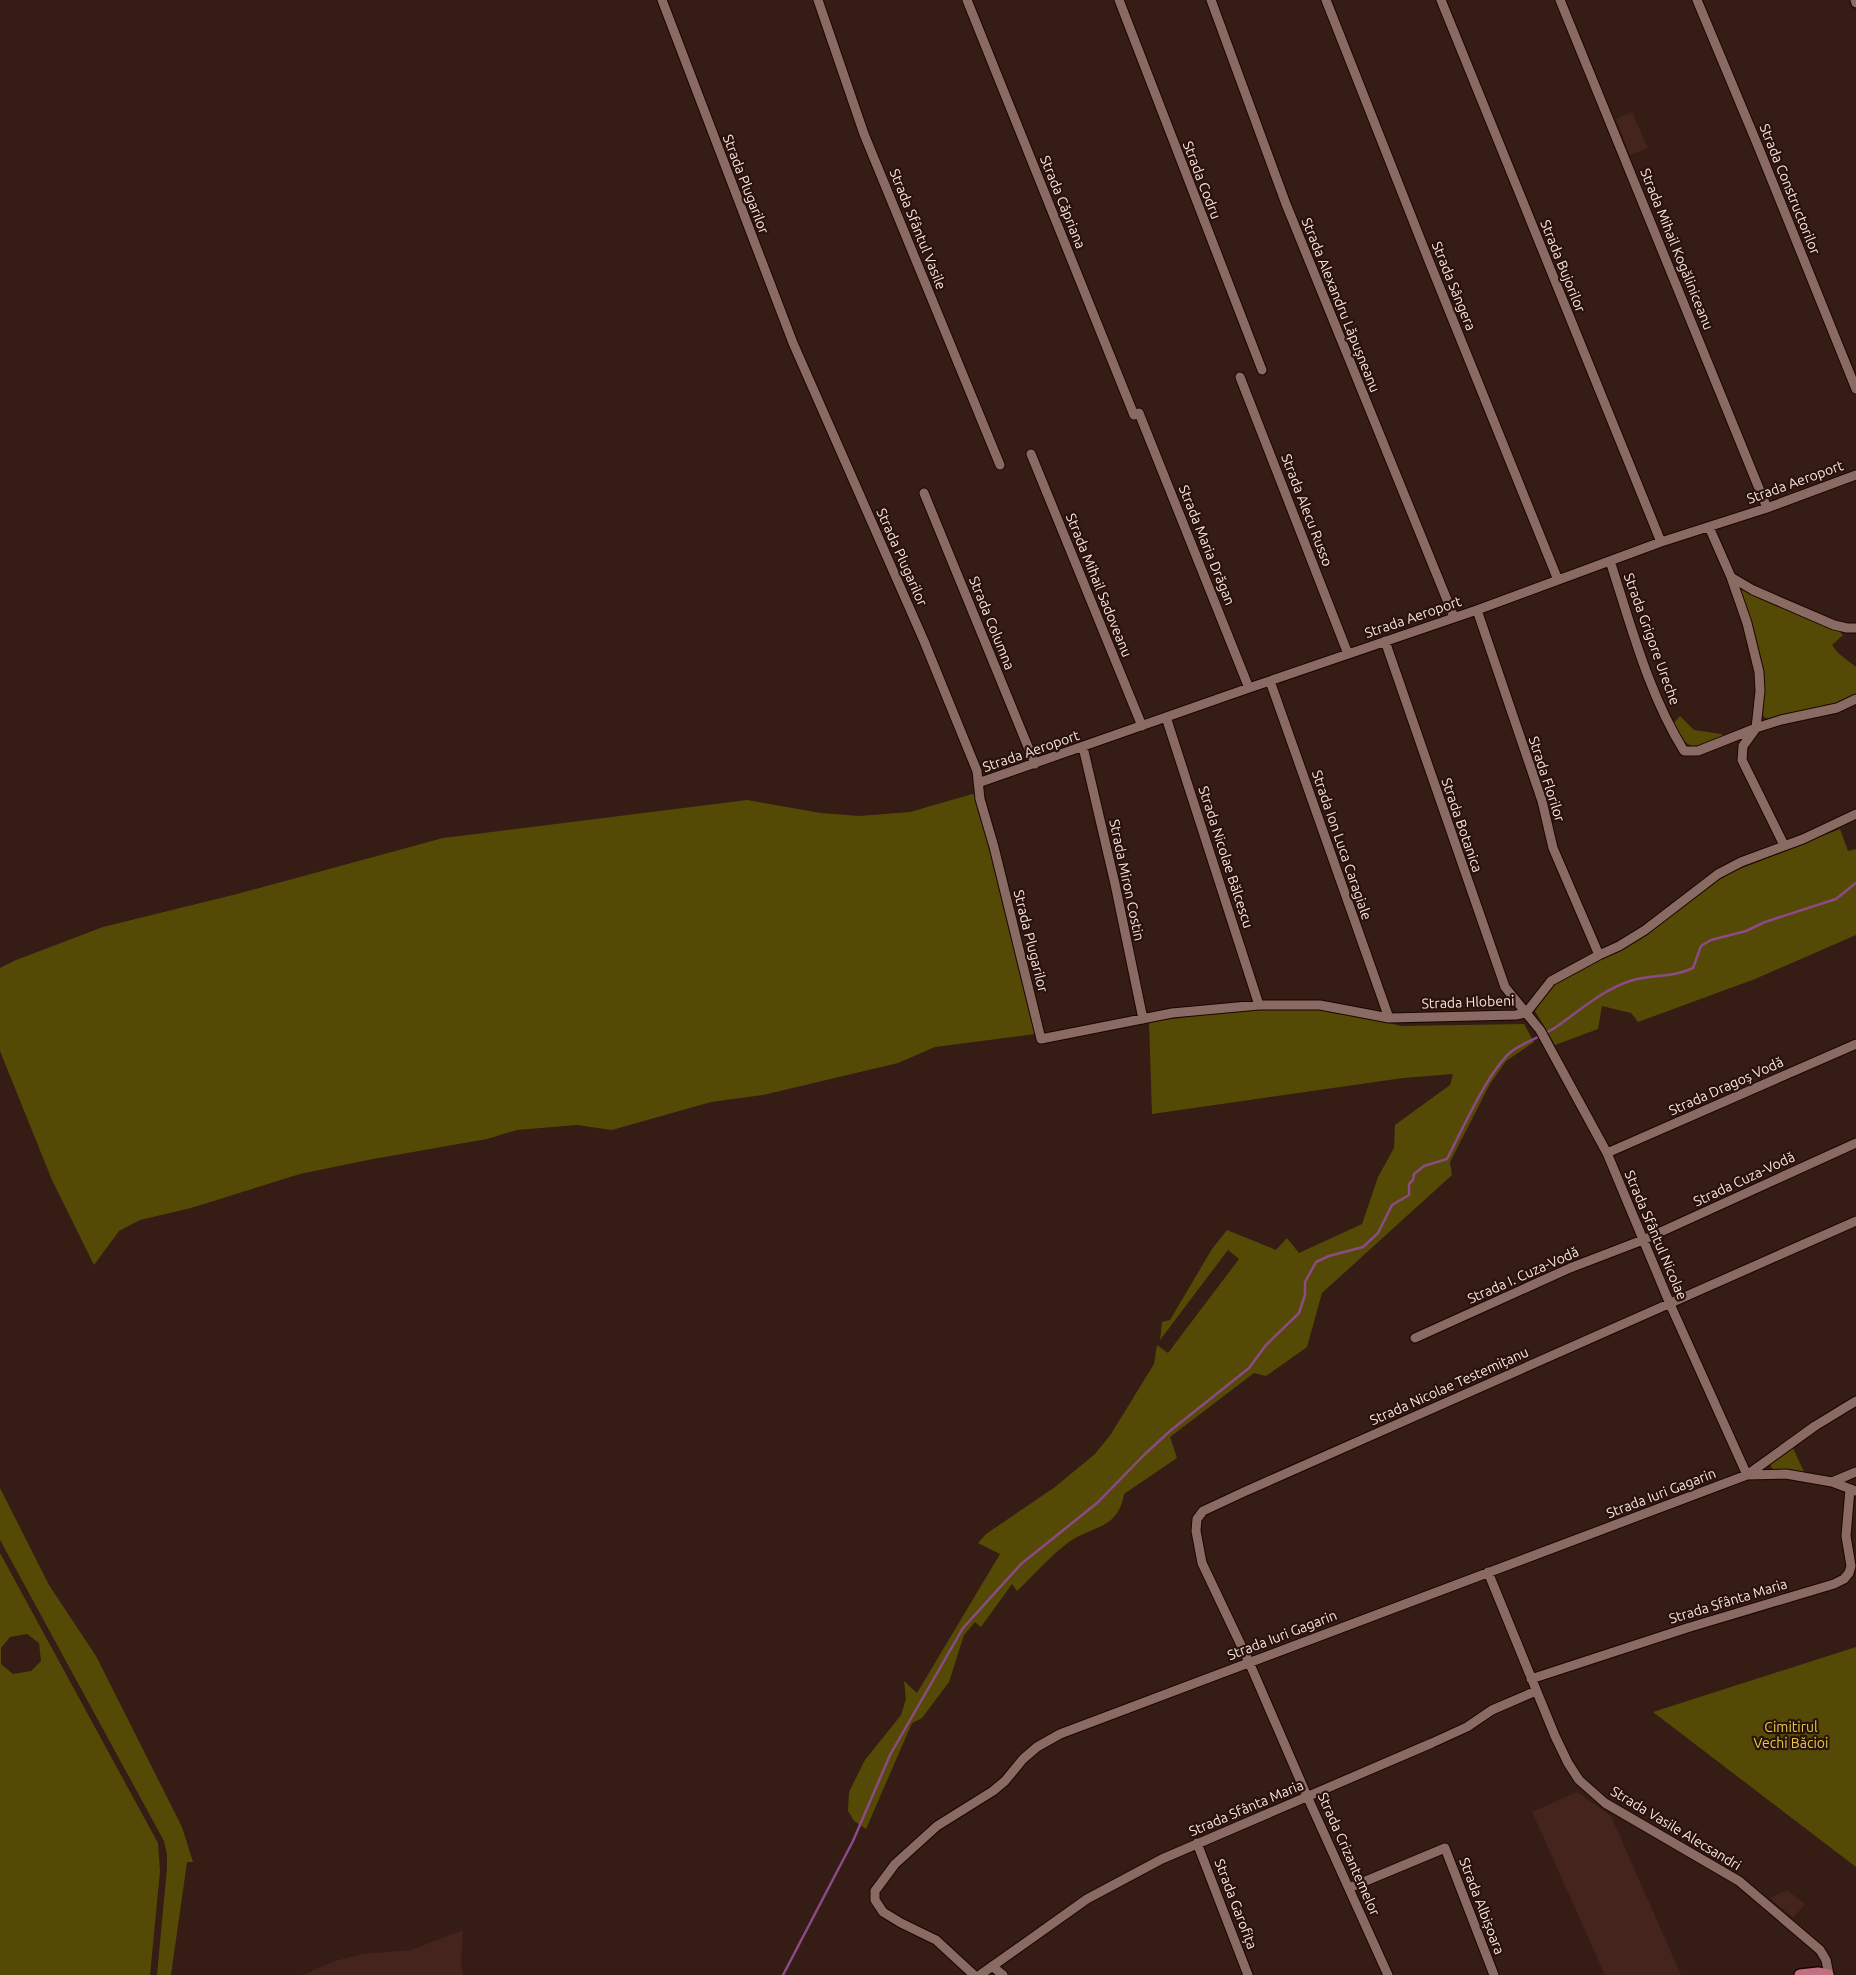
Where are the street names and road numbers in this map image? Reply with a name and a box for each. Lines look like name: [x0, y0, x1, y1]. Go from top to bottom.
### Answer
street label: Strada Constructorilor: [1756, 121, 1824, 257]
street label: Strada Plugarilor: [720, 132, 773, 237]
street label: Strada Codru: [1180, 139, 1224, 221]
street label: Strada Căpriana: [1037, 153, 1089, 251]
street label: Strada Sfântul Vasile: [886, 166, 950, 292]
street label: Strada Mihail Kogăliniceanu: [1637, 166, 1717, 332]
street label: Strada Alexandru Lăpușneanu: [1299, 215, 1383, 395]
street label: Strada Bujorilor: [1537, 217, 1589, 315]
street label: Strada Sângera: [1429, 239, 1479, 333]
street label: Strada Alecu Russo: [1278, 451, 1336, 569]
street label: Strada Aeroport: [1745, 457, 1846, 507]
street label: Strada Maria Drăgan: [1176, 483, 1238, 607]
street label: Strada Plugarilor: [873, 506, 931, 609]
street label: Strada Mihail Sadoveanu: [1063, 511, 1135, 659]
street label: Strada Grigore Ureche: [1621, 571, 1683, 707]
street label: Strada Columna: [966, 574, 1018, 672]
street label: Strada Aeroport: [1362, 593, 1464, 641]
street label: Strada Aeroport: [980, 727, 1082, 775]
street label: Strada Florilor: [1526, 734, 1569, 824]
street label: Strada Ion Luca Caragiale: [1309, 768, 1375, 922]
street label: Strada Botanica: [1438, 776, 1486, 874]
street label: Strada Nicolae Bălcescu: [1195, 784, 1257, 930]
street label: Strada Miron Costin: [1106, 818, 1148, 942]
street label: Strada Plugarilor: [1011, 888, 1052, 995]
street label: Strada Hlobeni: [1421, 992, 1515, 1012]
street label: Strada Dragoș Vodă: [1666, 1054, 1786, 1118]
street label: Strada Cuza-Vodă: [1691, 1149, 1797, 1209]
street label: Strada Sfântul Nicolae: [1622, 1168, 1690, 1302]
street label: Strada I. Cuza-Vodă: [1465, 1243, 1581, 1307]
street label: Strada Nicolae Testemițanu: [1367, 1344, 1531, 1428]
street label: Strada Iuri Gagarin: [1604, 1465, 1718, 1521]
street label: Strada Sfânta Maria: [1667, 1575, 1789, 1627]
street label: Strada Iuri Gagarin: [1225, 1607, 1339, 1663]
street label: Strada Sfânta Maria: [1186, 1777, 1306, 1839]
street label: Strada Vasile Alecsandri: [1608, 1783, 1744, 1873]
street label: Strada Crizantemelor: [1315, 1790, 1384, 1919]
street label: Strada Albișoara: [1456, 1855, 1508, 1957]
street label: Strada Garofița: [1211, 1857, 1261, 1951]

